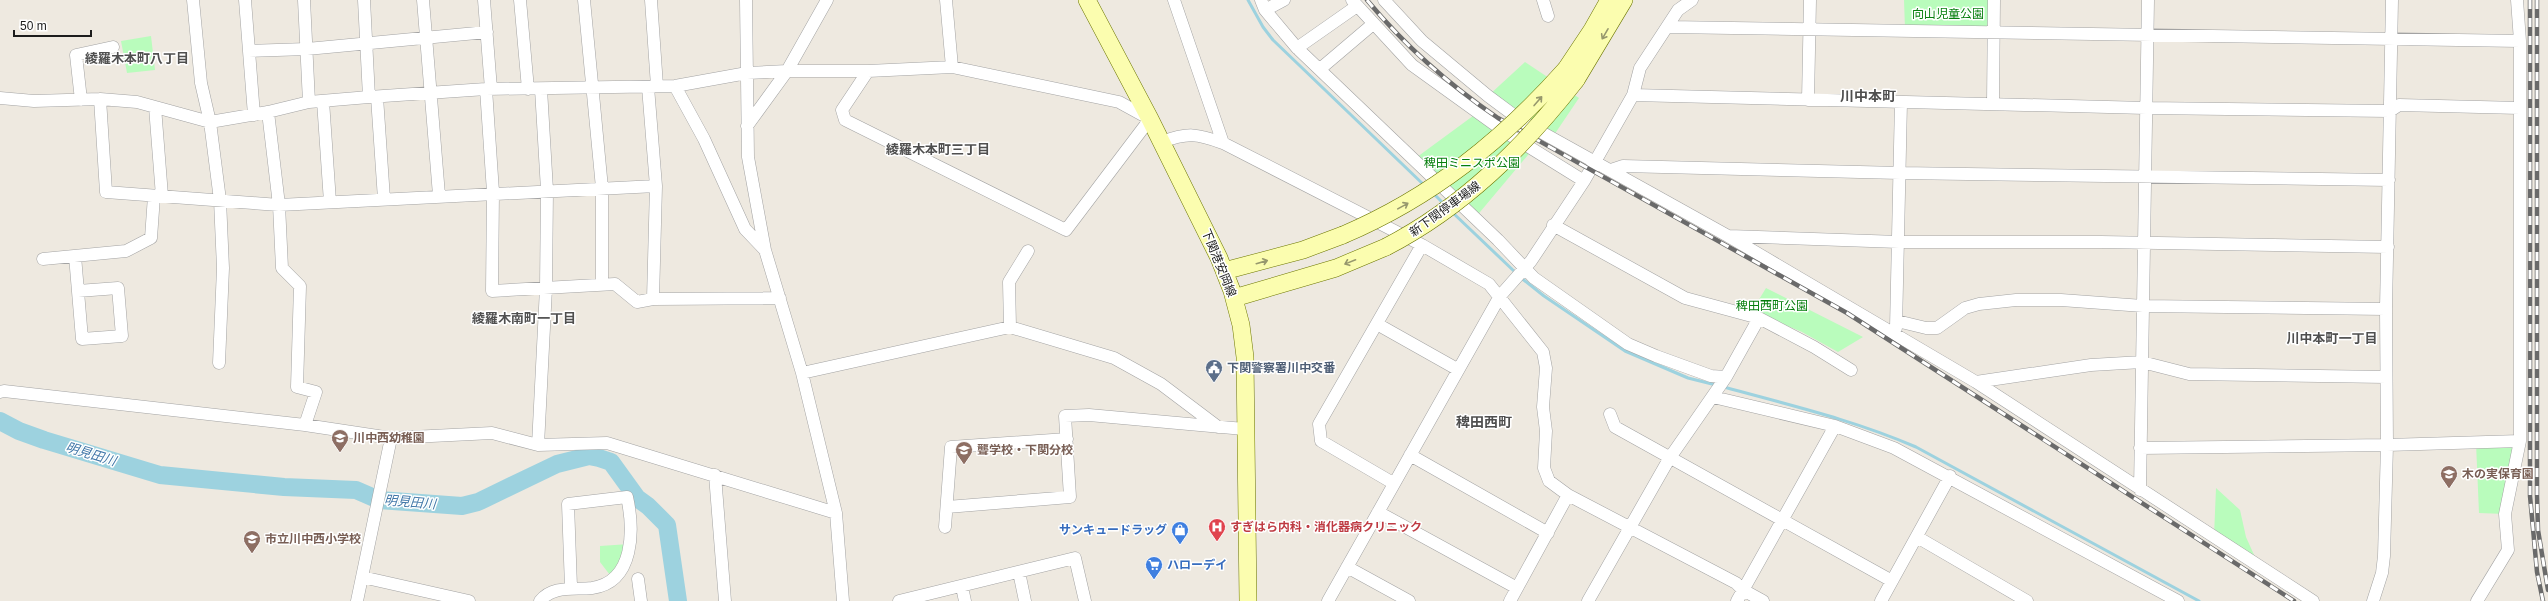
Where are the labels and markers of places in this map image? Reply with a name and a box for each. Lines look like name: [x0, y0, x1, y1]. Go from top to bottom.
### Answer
public building icon: 下関警察署川中交番: [1204, 358, 1224, 383]
place label: 下関警察署川中交番: [1227, 361, 1336, 375]
school or university icon: 川中西幼稚園: [330, 428, 350, 453]
place label: 川中西幼稚園: [353, 431, 425, 445]
school or university icon: 聾学校・下関分校: [954, 440, 974, 465]
place label: 聾学校・下関分校: [977, 443, 1073, 457]
school or university icon: 木の実保育園: [2439, 464, 2459, 489]
place label: 木の実保育園: [2462, 467, 2534, 481]
hospital icon: すぎはら内科・消化器病クリニック: [1207, 517, 1227, 542]
shop icon: サンキュードラッグ: [1170, 520, 1190, 545]
place label: すぎはら内科・消化器病クリニック: [1230, 520, 1422, 534]
place label: サンキュードラッグ: [1059, 523, 1167, 537]
school or university icon: 市立川中西小学校: [242, 529, 262, 554]
place label: 市立川中西小学校: [265, 532, 361, 546]
supermarket icon: ハローデイ: [1144, 555, 1164, 580]
place label: ハローデイ: [1167, 558, 1227, 572]

